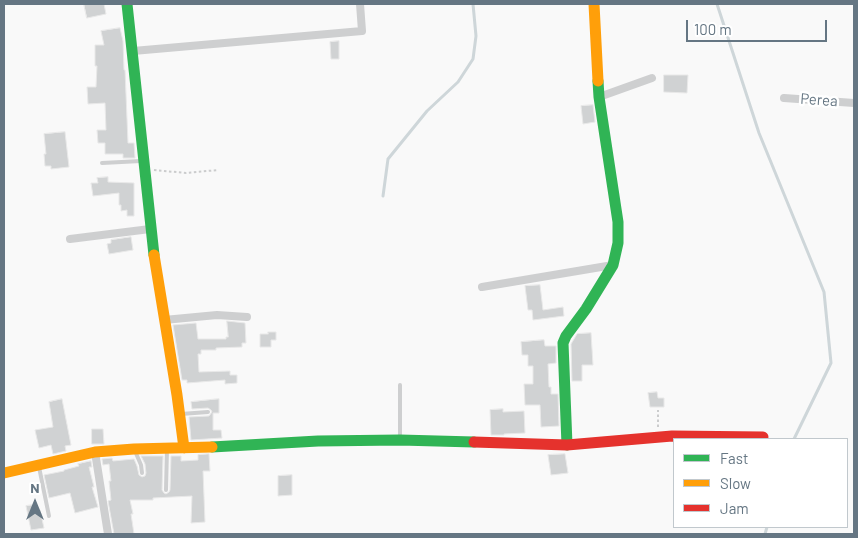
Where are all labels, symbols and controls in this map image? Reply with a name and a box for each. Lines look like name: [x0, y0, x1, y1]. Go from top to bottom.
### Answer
scale bar: [688, 10, 829, 42]
text: 100 m: [694, 20, 732, 38]
street label: Perea: [800, 90, 838, 110]
legend: [673, 438, 848, 528]
text: Fast: [720, 449, 748, 467]
text: Slow: [720, 474, 751, 492]
north arrow: [10, 478, 60, 528]
text: N: [30, 479, 40, 496]
text: Jam: [720, 499, 749, 517]

